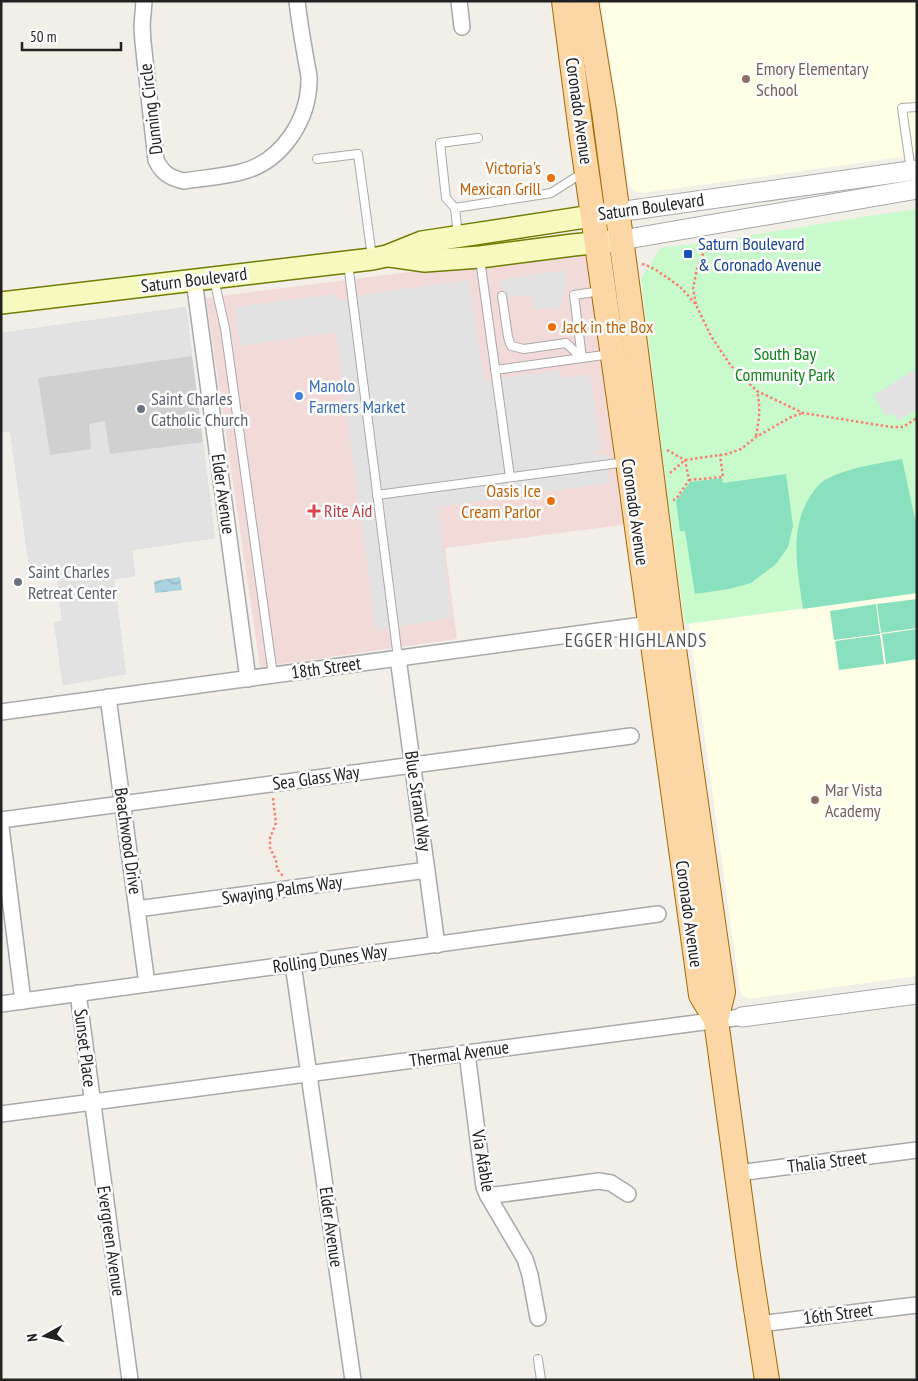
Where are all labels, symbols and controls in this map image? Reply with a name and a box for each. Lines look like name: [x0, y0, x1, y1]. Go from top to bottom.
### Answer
scale bar: [22, 20, 121, 52]
text: 50 m: [30, 27, 56, 46]
street label: Coronado Avenue: [561, 56, 598, 166]
place label: Emory Elementary School: [756, 57, 869, 101]
street label: Dunning Circle: [134, 62, 167, 156]
marker: Emory Elementary School: [740, 73, 752, 85]
place label: Victoria's Mexican Grill: [460, 156, 542, 200]
marker: Victoria's Mexican Grill: [545, 172, 557, 184]
street label: Saturn Boulevard: [597, 188, 705, 225]
place label: Saturn Boulevard & Coronado Avenue: [698, 232, 821, 276]
marker: Saturn Boulevard & Coronado Avenue: [682, 248, 694, 260]
street label: Saturn Boulevard: [140, 262, 248, 297]
place label: Jack in the Box: [561, 315, 654, 338]
marker: Jack in the Box: [546, 321, 558, 333]
park label: South Bay Community Park: [735, 342, 835, 386]
place label: Manolo Farmers Market: [309, 374, 405, 418]
place label: Saint Charles Catholic Church: [151, 387, 248, 431]
marker: Manolo Farmers Market: [293, 390, 305, 402]
marker: Saint Charles Catholic Church: [135, 403, 147, 415]
street label: Elder Avenue: [206, 452, 241, 536]
street label: Coronado Avenue: [617, 457, 654, 567]
place label: Oasis Ice Cream Parlor: [461, 479, 541, 523]
marker: Oasis Ice Cream Parlor: [545, 495, 557, 507]
place label: Rite Aid: [324, 499, 372, 522]
marker: Rite Aid: [308, 505, 320, 517]
place label: Saint Charles Retreat Center: [28, 560, 117, 604]
marker: Saint Charles Retreat Center: [12, 576, 24, 588]
district label: EGGER HIGHLANDS: [565, 628, 707, 652]
street label: 18th Street: [290, 651, 362, 684]
street label: Blue Strand Way: [400, 749, 437, 853]
street label: Sea Glass Way: [271, 760, 361, 795]
place label: Mar Vista Academy: [825, 778, 882, 822]
street label: Beachwood Drive: [110, 786, 147, 896]
marker: Mar Vista Academy: [809, 794, 821, 806]
street label: Coronado Avenue: [671, 859, 708, 969]
street label: Swaying Palms Way: [220, 870, 344, 909]
street label: Rolling Dunes Way: [271, 939, 389, 978]
street label: Sunset Place: [69, 1007, 102, 1088]
street label: Thermal Avenue: [408, 1035, 510, 1072]
street label: Via Afable: [467, 1127, 500, 1194]
street label: Thalia Street: [786, 1145, 868, 1178]
street label: Evergreen Avenue: [92, 1184, 131, 1298]
street label: Elder Avenue: [314, 1185, 349, 1269]
street label: 16th Street: [802, 1298, 874, 1329]
north arrow: [20, 1311, 70, 1361]
text: N: [23, 1333, 42, 1343]

